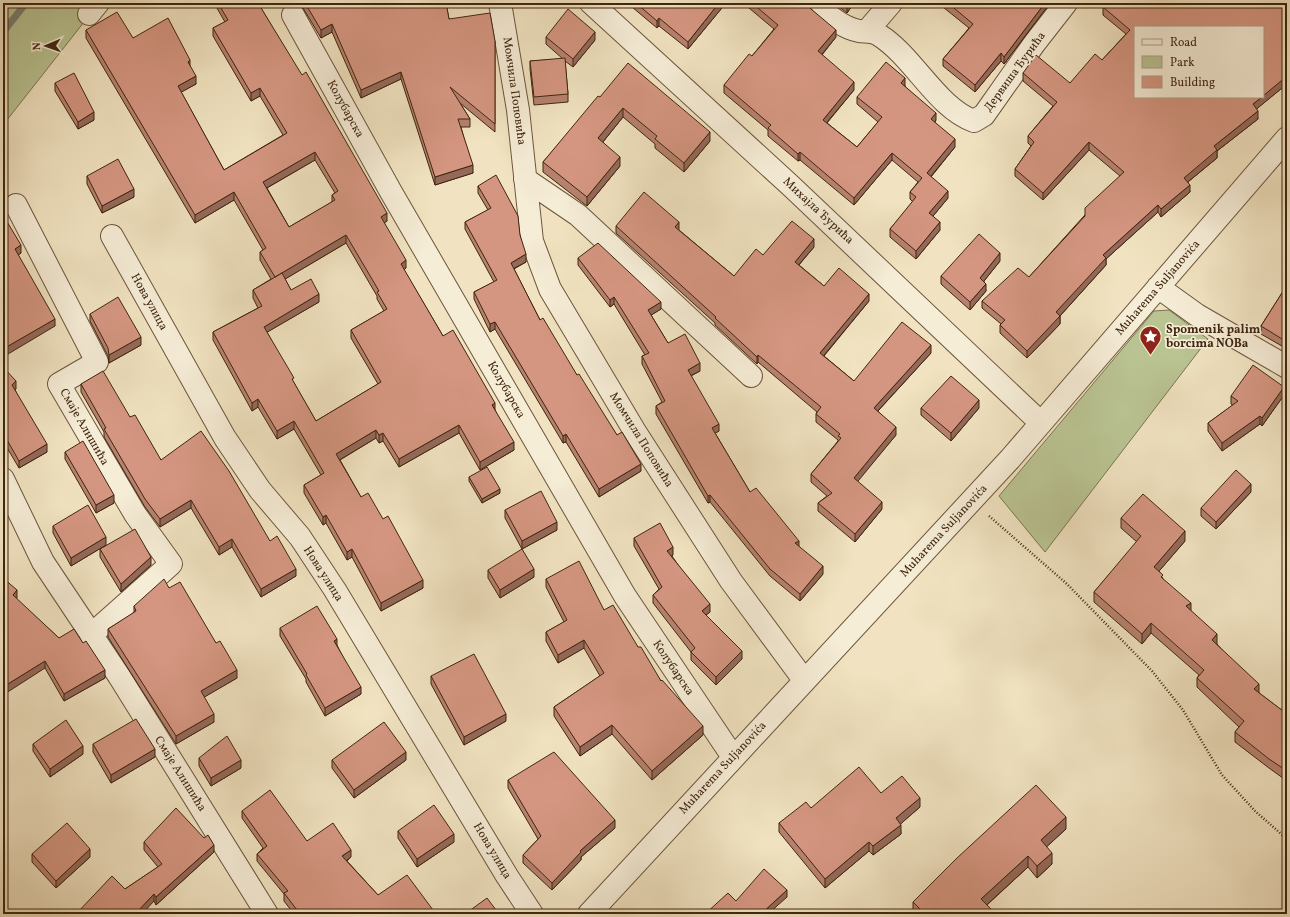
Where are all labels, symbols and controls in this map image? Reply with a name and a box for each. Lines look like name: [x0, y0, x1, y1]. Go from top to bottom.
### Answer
north arrow: [26, 26, 66, 66]
legend: [1134, 26, 1264, 98]
street label: Дервиша Ђурића: [981, 29, 1049, 115]
text: Road: [1170, 35, 1197, 51]
street label: Момчила Поповића: [498, 36, 530, 146]
text: N: [30, 42, 45, 51]
text: Park: [1170, 55, 1195, 71]
text: Building: [1170, 75, 1215, 91]
street label: Колубарска: [323, 77, 367, 141]
street label: Михајла Ђурића: [779, 174, 857, 248]
street label: Muharema Suljanovića: [1112, 237, 1204, 339]
street label: Нова улица: [127, 271, 171, 333]
place label: Spomenik palim borcima NOBa: [1166, 322, 1261, 352]
place icon: Spomenik palim borcima NOBa: [1137, 324, 1163, 357]
street label: Колубарска: [483, 358, 529, 422]
street label: Смаје Алишића: [56, 386, 112, 468]
street label: Момчила Поповића: [605, 390, 677, 491]
street label: Muharema Suljanovića: [897, 481, 991, 581]
street label: Нова улица: [299, 543, 347, 605]
street label: Колубарска: [649, 637, 697, 699]
street label: Muharema Suljanovića: [676, 718, 770, 818]
street label: Смаје Алишића: [150, 733, 210, 815]
street label: Нова улица: [469, 820, 515, 882]

